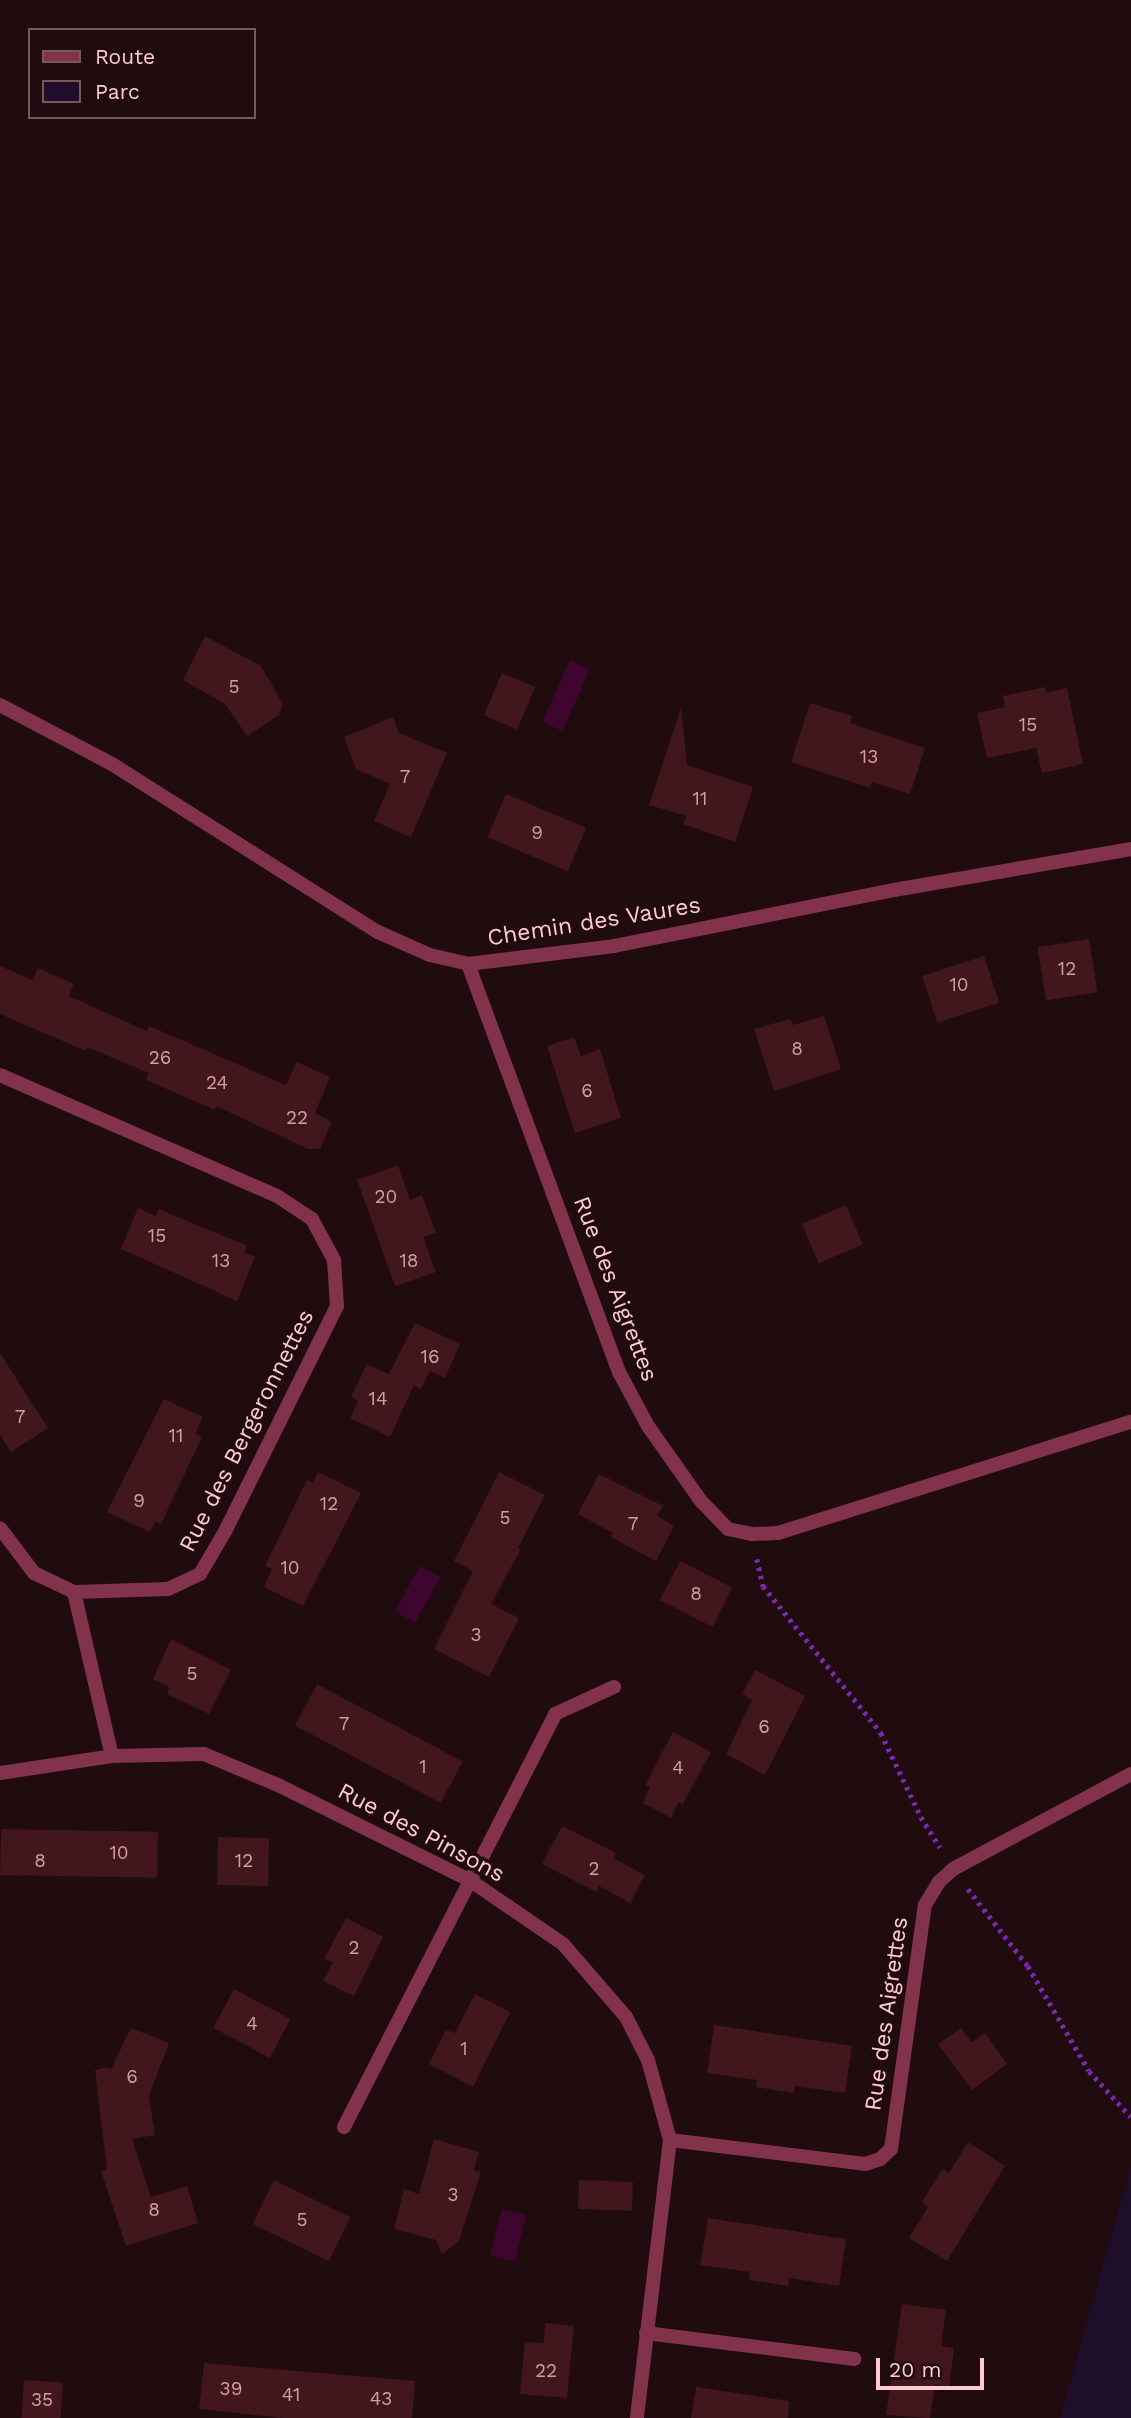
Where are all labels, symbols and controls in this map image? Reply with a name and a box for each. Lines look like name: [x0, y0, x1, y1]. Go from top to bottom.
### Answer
legend: [28, 28, 256, 119]
text: Route: [95, 44, 155, 69]
text: Parc: [95, 79, 140, 104]
house number: 5: [228, 676, 240, 698]
house number: 15: [1019, 714, 1037, 736]
house number: 13: [860, 746, 878, 768]
house number: 7: [400, 766, 410, 788]
house number: 11: [693, 788, 707, 810]
house number: 9: [531, 822, 543, 844]
street label: Chemin des Vaures: [485, 891, 703, 953]
house number: 12: [1058, 958, 1076, 980]
house number: 10: [949, 974, 969, 996]
house number: 8: [791, 1038, 803, 1060]
house number: 26: [149, 1047, 171, 1069]
house number: 24: [206, 1072, 228, 1094]
house number: 6: [581, 1080, 593, 1102]
house number: 22: [286, 1107, 308, 1129]
house number: 20: [375, 1186, 397, 1208]
street label: Rue des Aigrettes: [567, 1192, 663, 1386]
house number: 15: [148, 1225, 166, 1247]
house number: 13: [212, 1250, 230, 1272]
house number: 18: [399, 1250, 419, 1272]
street label: Rue des Bergeronnettes: [174, 1305, 320, 1557]
house number: 16: [421, 1346, 439, 1368]
house number: 14: [368, 1388, 388, 1410]
house number: 7: [15, 1406, 25, 1428]
house number: 11: [169, 1425, 183, 1447]
house number: 9: [133, 1490, 145, 1512]
house number: 12: [320, 1493, 338, 1515]
house number: 5: [499, 1507, 511, 1529]
house number: 7: [628, 1513, 638, 1535]
house number: 10: [280, 1557, 300, 1579]
house number: 8: [690, 1583, 702, 1605]
house number: 3: [470, 1624, 482, 1646]
house number: 5: [186, 1663, 198, 1685]
house number: 7: [339, 1713, 349, 1735]
house number: 6: [758, 1716, 770, 1738]
house number: 1: [419, 1756, 427, 1778]
house number: 4: [672, 1757, 684, 1779]
street label: Rue des Pinsons: [333, 1777, 509, 1889]
house number: 10: [109, 1842, 129, 1864]
house number: 8: [34, 1850, 46, 1872]
house number: 12: [235, 1850, 253, 1872]
house number: 2: [588, 1858, 600, 1880]
street label: Rue des Aigrettes: [860, 1915, 914, 2113]
house number: 2: [348, 1937, 360, 1959]
house number: 4: [246, 2013, 258, 2035]
house number: 1: [460, 2038, 468, 2060]
house number: 6: [126, 2066, 138, 2088]
house number: 3: [447, 2184, 459, 2206]
house number: 8: [148, 2199, 160, 2221]
house number: 5: [296, 2209, 308, 2231]
scale bar: [879, 2344, 988, 2388]
text: 20 m: [889, 2357, 941, 2382]
house number: 22: [535, 2360, 557, 2382]
house number: 39: [220, 2378, 242, 2400]
house number: 41: [282, 2384, 300, 2406]
house number: 43: [370, 2388, 392, 2410]
house number: 35: [31, 2389, 53, 2411]

